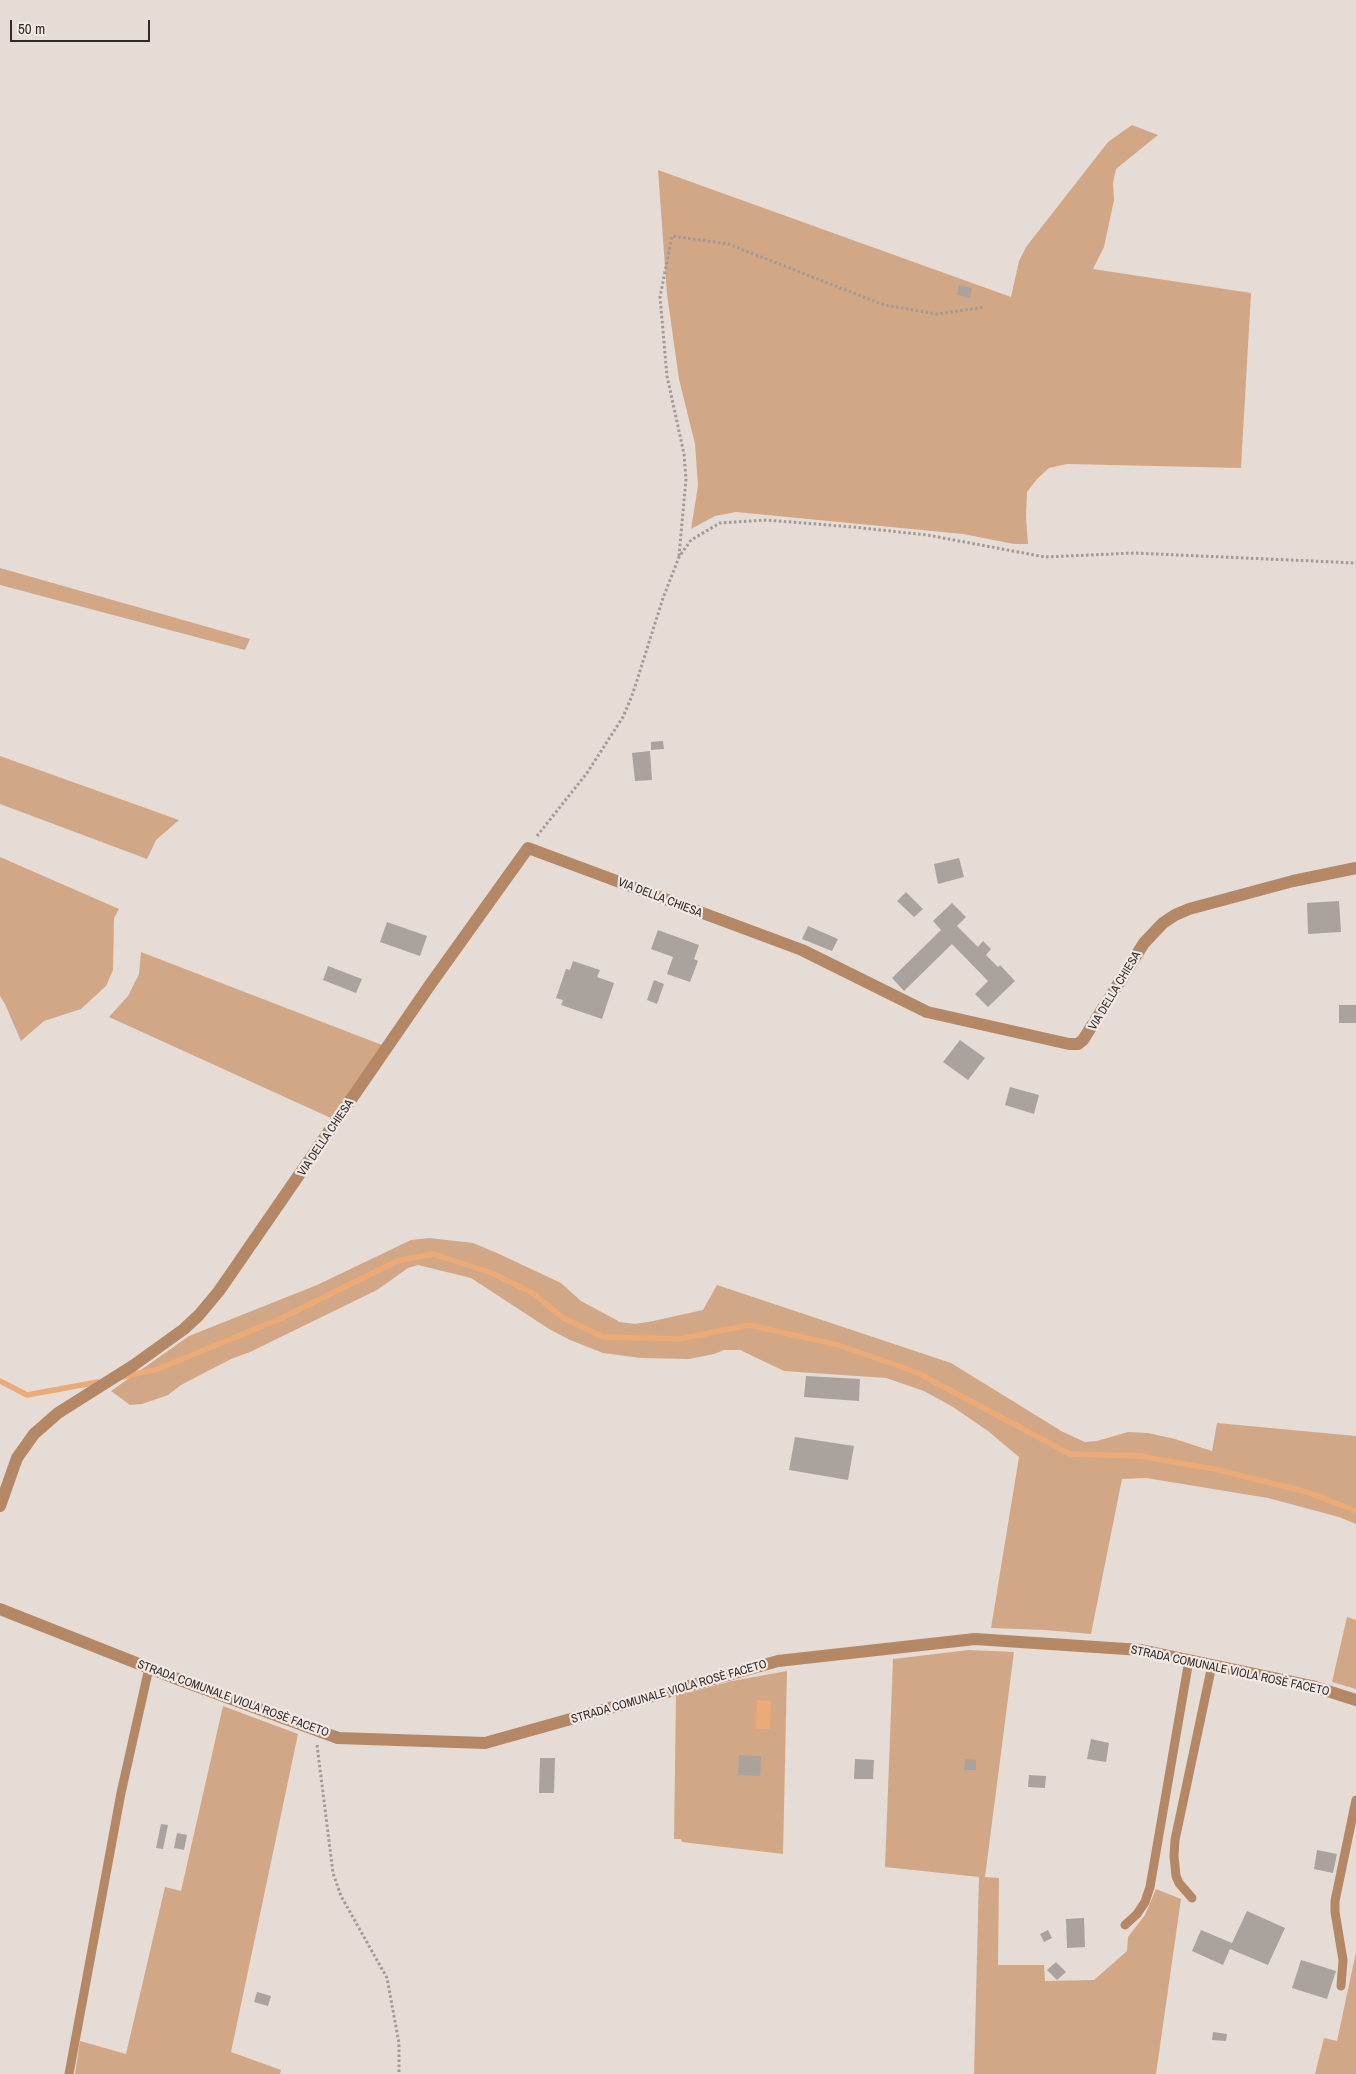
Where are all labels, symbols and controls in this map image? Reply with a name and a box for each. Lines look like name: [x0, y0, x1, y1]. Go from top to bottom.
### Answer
scale bar: [12, 10, 152, 42]
text: 50 m: [18, 18, 45, 39]
street label: VIA DELLA CHIESA: [616, 875, 704, 921]
street label: VIA DELLA CHIESA: [1086, 949, 1144, 1033]
street label: VIA DELLA CHIESA: [295, 1097, 357, 1179]
street label: STRADA COMUNALE VIOLA ROSÈ FACETO: [1129, 1643, 1331, 1699]
street label: STRADA COMUNALE VIOLA ROSÈ FACETO: [570, 1657, 768, 1727]
street label: STRADA COMUNALE VIOLA ROSÈ FACETO: [135, 1658, 331, 1740]

